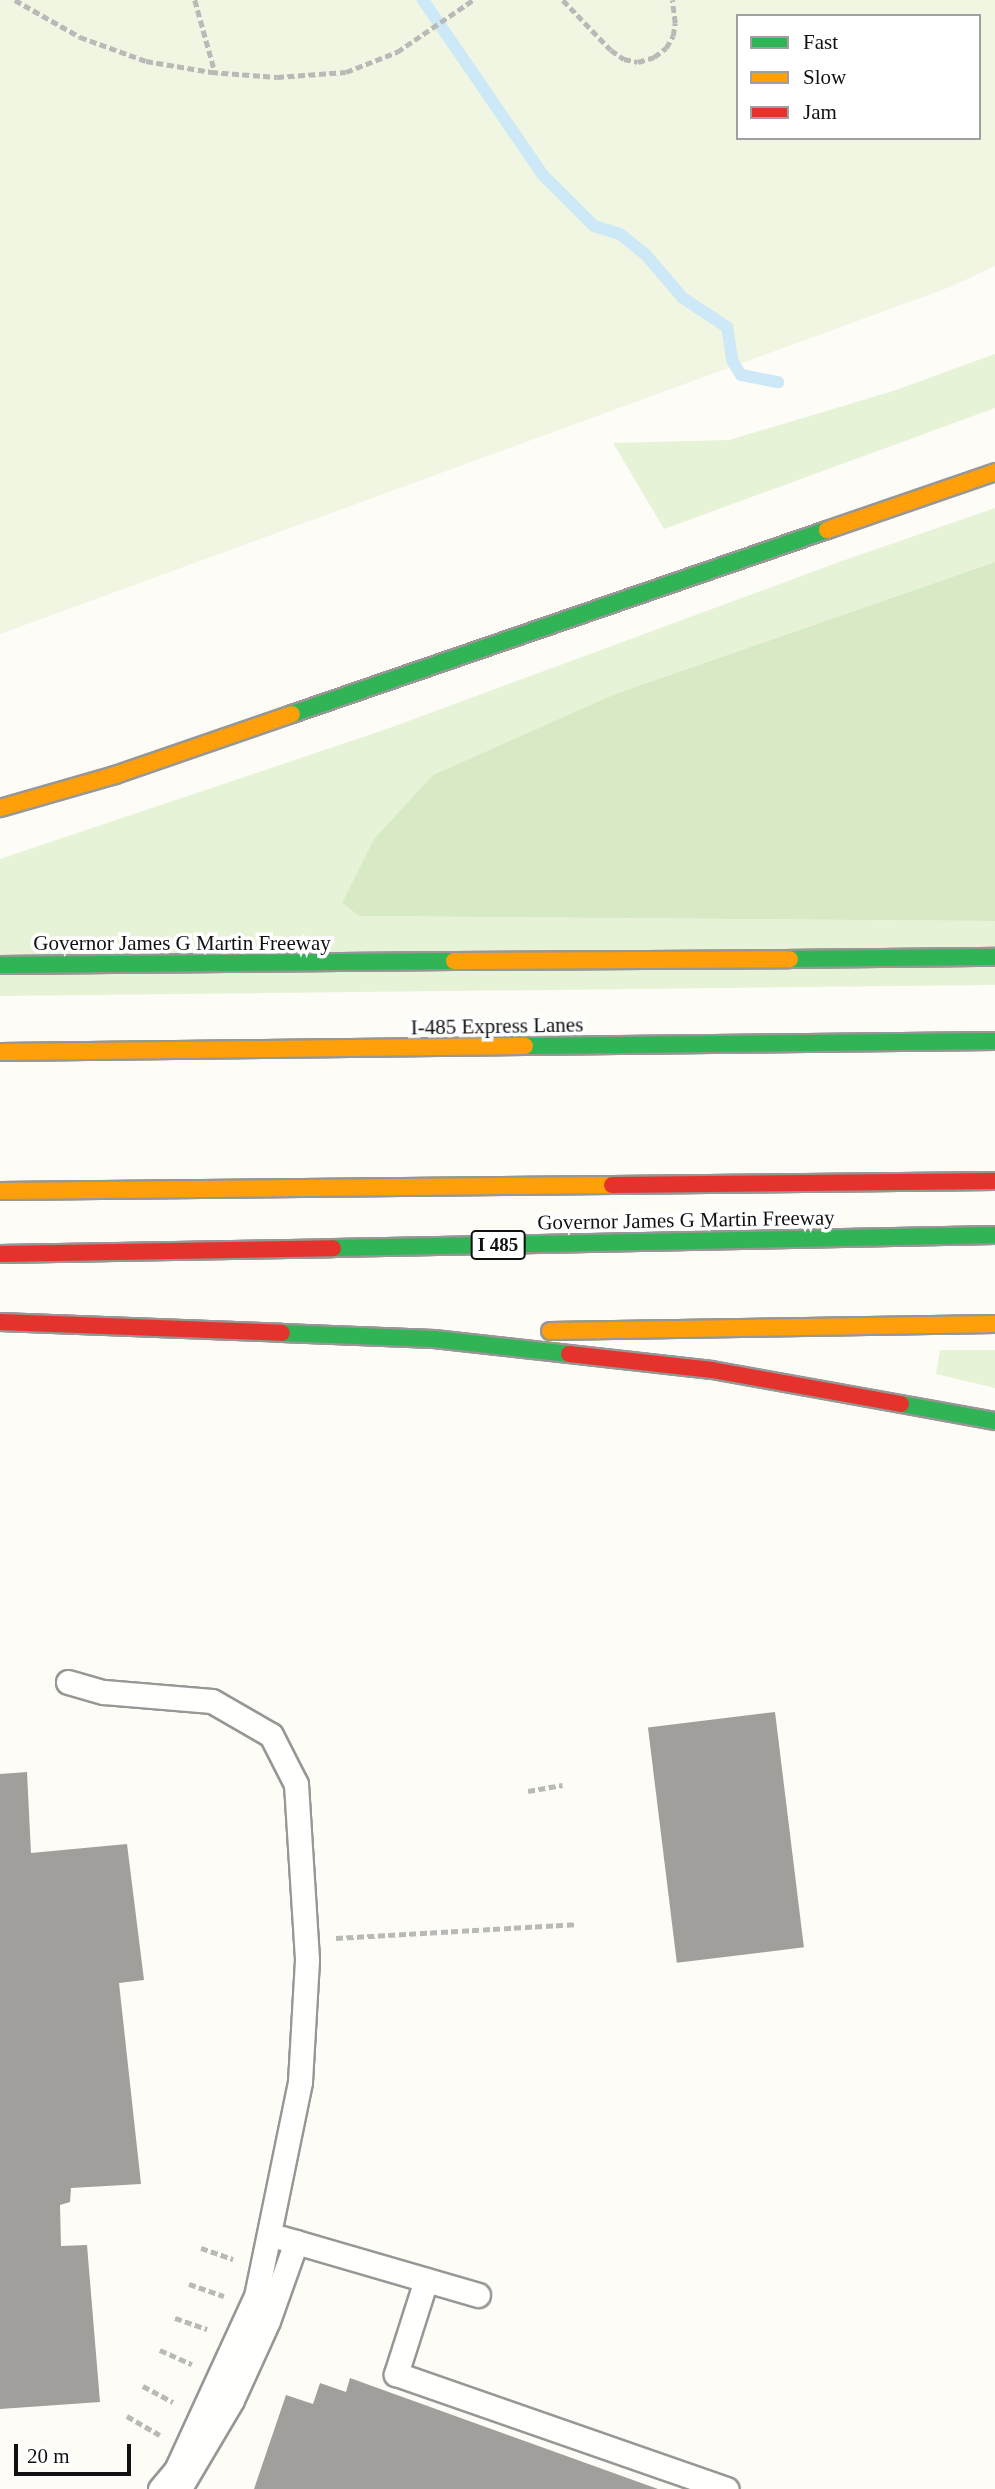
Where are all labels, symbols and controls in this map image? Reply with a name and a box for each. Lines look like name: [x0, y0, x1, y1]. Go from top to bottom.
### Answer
legend: [736, 14, 981, 140]
text: Fast: [803, 30, 838, 54]
text: Slow: [803, 65, 846, 89]
text: Jam: [803, 100, 837, 124]
street label: Governor James G Martin Freeway: [33, 930, 331, 956]
street label: I-485 Express Lanes: [410, 1012, 584, 1040]
street label: Governor James G Martin Freeway: [537, 1205, 835, 1235]
road number: I 485: [470, 1230, 526, 1260]
scale bar: [18, 2430, 135, 2474]
text: 20 m: [27, 2444, 70, 2468]

